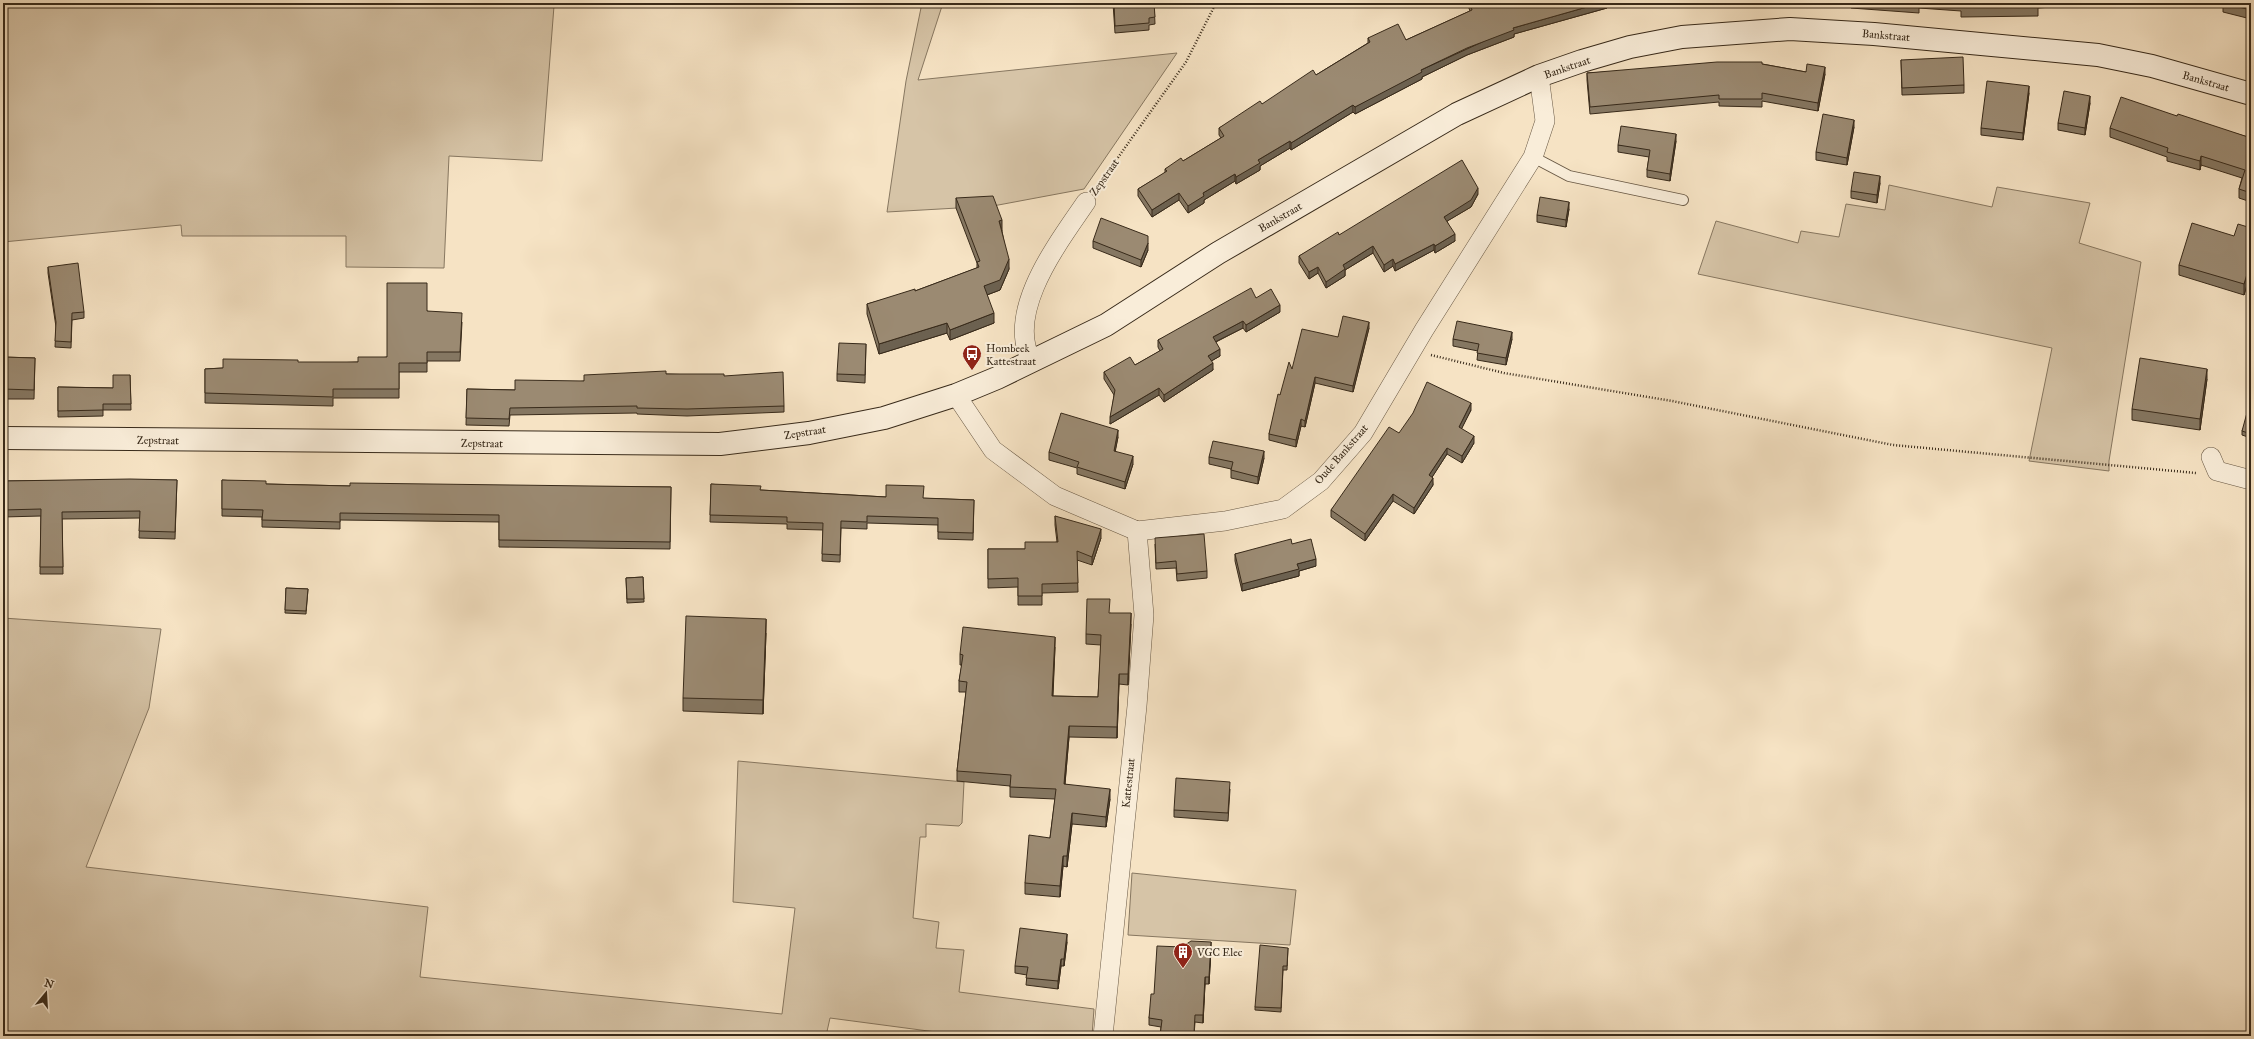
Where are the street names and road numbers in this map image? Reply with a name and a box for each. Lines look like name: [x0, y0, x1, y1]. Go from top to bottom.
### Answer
street label: Bankstraat: [1861, 27, 1911, 44]
street label: Bankstraat: [1542, 53, 1592, 81]
street label: Bankstraat: [2181, 69, 2231, 94]
street label: Zepstraat: [1087, 156, 1122, 198]
street label: Bankstraat: [1256, 200, 1304, 235]
street label: Oude Bankstraat: [1312, 422, 1371, 487]
street label: Zepstraat: [783, 423, 827, 442]
street label: Zepstraat: [137, 434, 179, 447]
street label: Zepstraat: [461, 437, 503, 450]
street label: Kattestraat: [1119, 757, 1138, 809]

